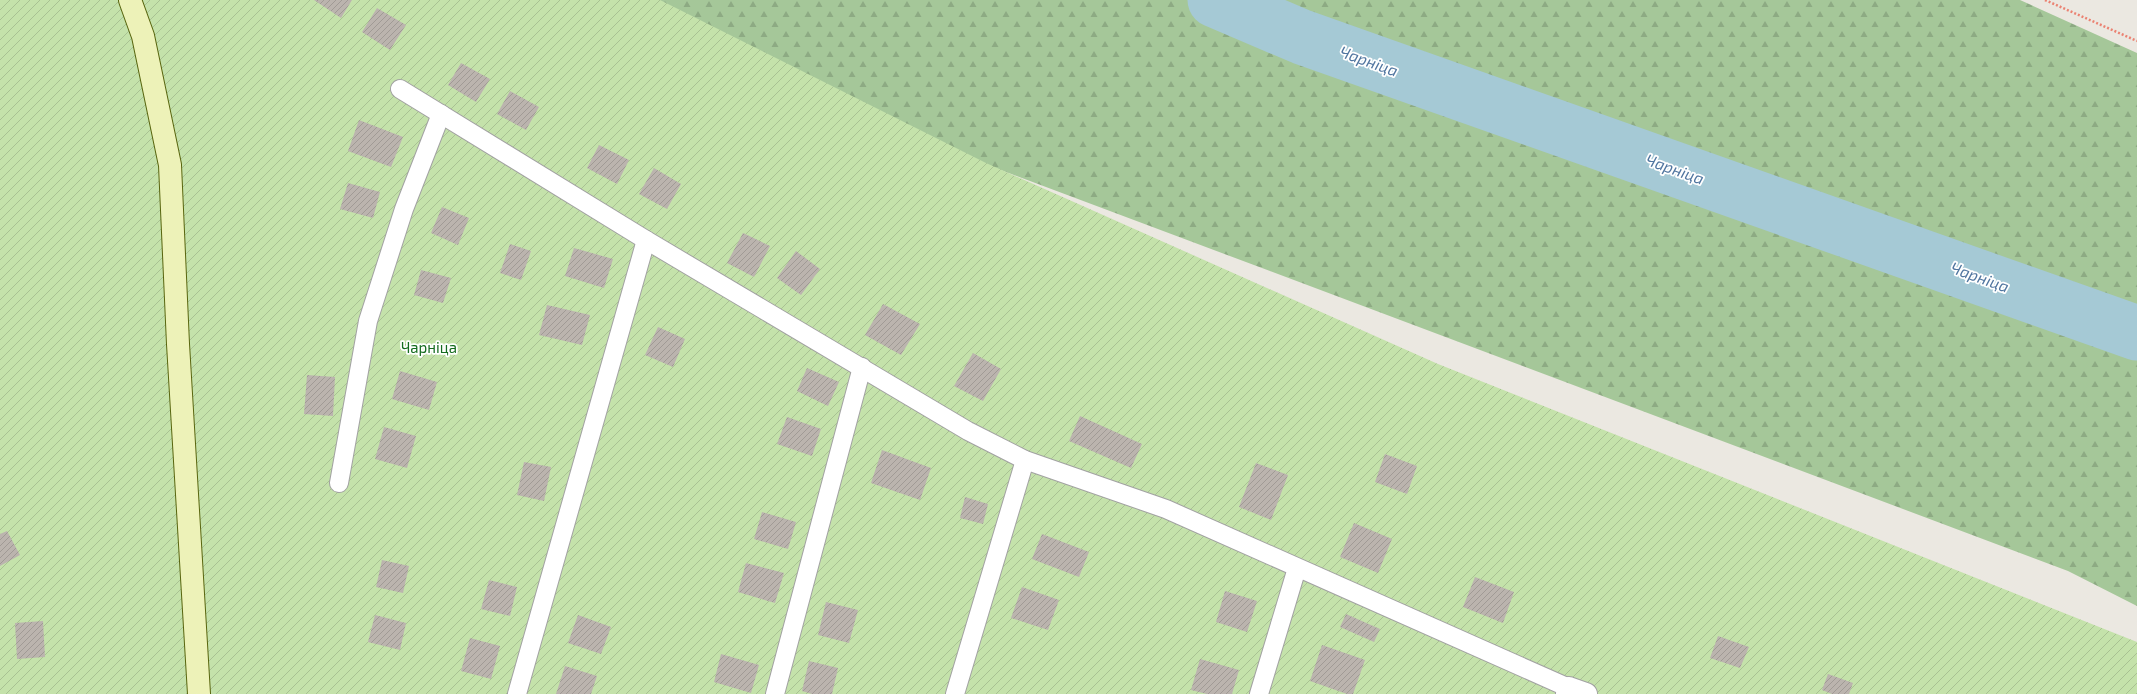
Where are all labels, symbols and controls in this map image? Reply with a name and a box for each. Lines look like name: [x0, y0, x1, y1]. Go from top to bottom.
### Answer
water label: Чарніца: [1338, 41, 1401, 80]
water label: Чарніца: [1644, 149, 1707, 188]
water label: Чарніца: [1949, 257, 2012, 296]
park label: Чарніца: [401, 338, 457, 356]

